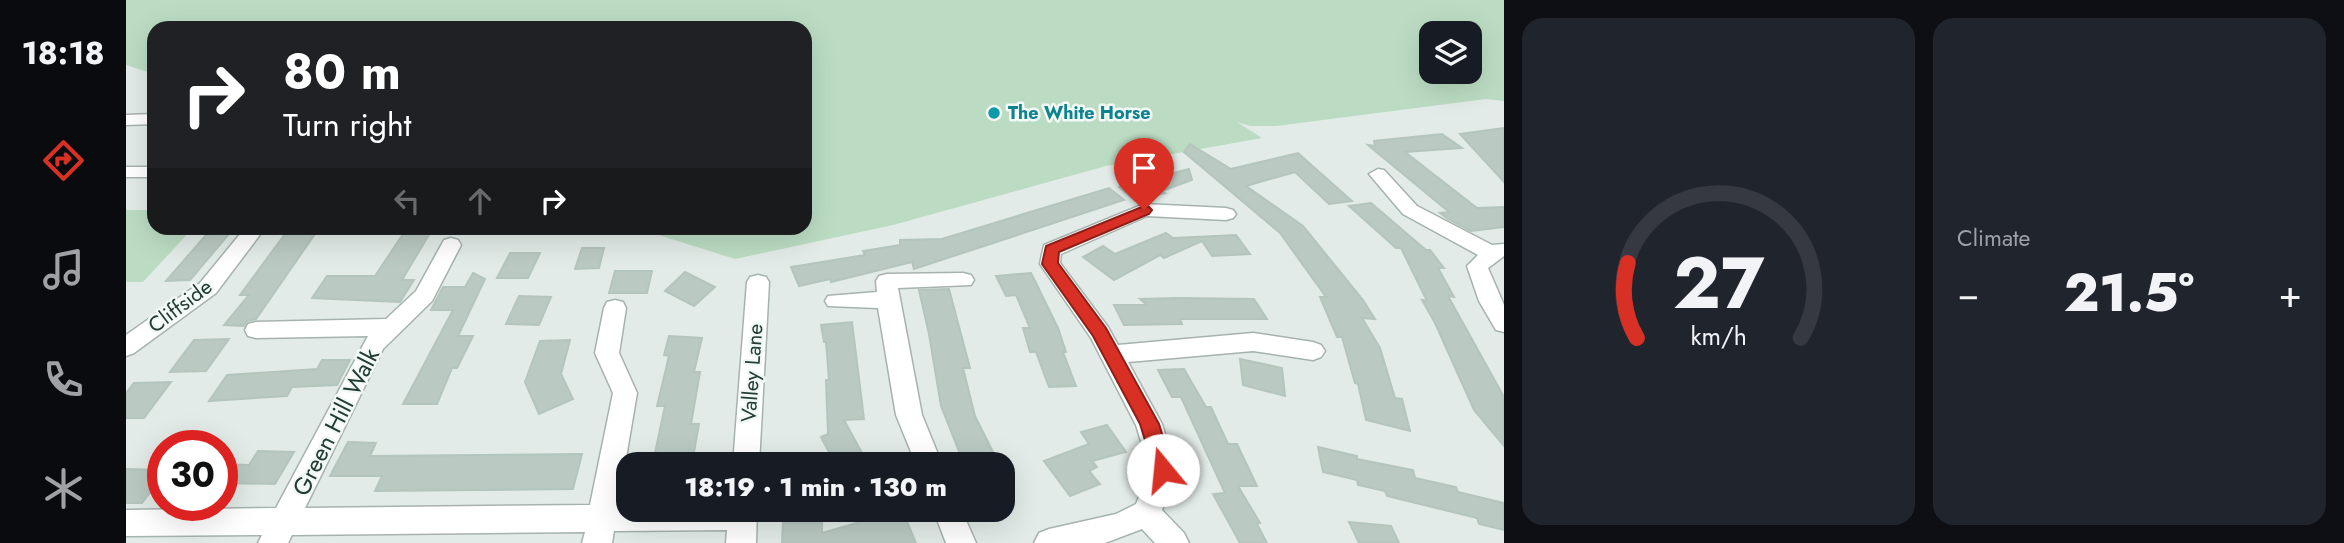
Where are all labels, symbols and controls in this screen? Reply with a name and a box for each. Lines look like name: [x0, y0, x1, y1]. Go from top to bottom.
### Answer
map controls: [1419, 21, 1482, 84]
button: layers: [1419, 21, 1482, 84]
text: 18:18: [21, 30, 105, 76]
text: 80 m: [283, 37, 401, 107]
icon: right: [168, 49, 259, 140]
place label: The White Horse: [1008, 100, 1151, 126]
text: Turn right: [283, 102, 412, 148]
marker: The White Horse: [986, 105, 1002, 121]
icon: directions: [39, 136, 88, 185]
pin: [1114, 138, 1174, 210]
icon: arrive: [1125, 149, 1163, 187]
icon: left: [388, 182, 426, 220]
icon: ahead: [461, 182, 499, 220]
icon: right: [534, 182, 572, 220]
text: Climate: [1957, 221, 2030, 255]
text: 27: [1673, 230, 1764, 335]
icon: music: [39, 245, 88, 294]
text: 21.5°: [2064, 255, 2194, 331]
text: −: [1957, 266, 1979, 321]
text: +: [2279, 266, 2302, 321]
street label: Cliffside: [142, 272, 218, 340]
text: km/h: [1690, 317, 1747, 353]
street label: Valley Lane: [734, 322, 770, 423]
street label: Green Hill Walk: [283, 341, 388, 502]
icon: phone: [39, 355, 88, 404]
speed limit sign: 30: [147, 430, 238, 521]
position arrow: [1126, 433, 1200, 507]
icon: climate: [39, 464, 88, 513]
text: 18:19 · 1 min · 130 m: [684, 468, 947, 506]

